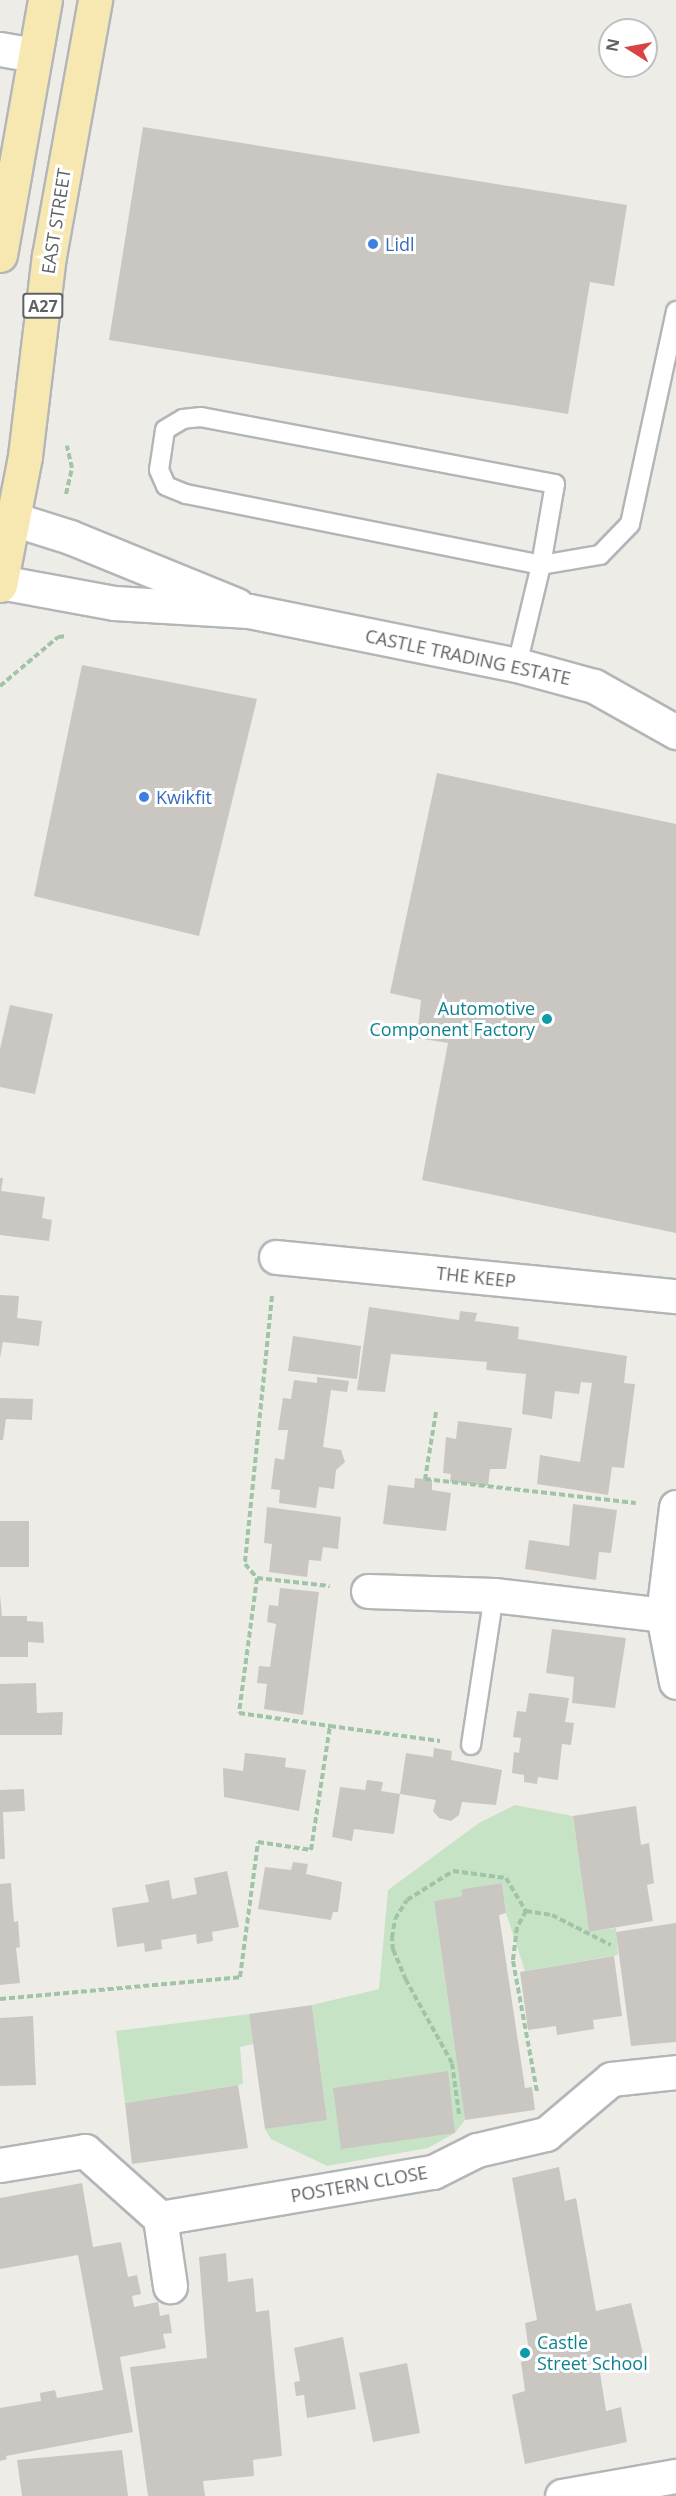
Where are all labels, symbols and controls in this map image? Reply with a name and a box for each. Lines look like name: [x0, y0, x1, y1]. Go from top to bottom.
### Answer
north arrow: [598, 18, 658, 78]
text: N: [600, 36, 624, 53]
street label: EAST STREET: [37, 167, 75, 275]
place label: Lidl: [385, 233, 414, 255]
marker: Lidl: [366, 237, 380, 251]
road number: A27: [22, 293, 64, 319]
street label: CASTLE TRADING ESTATE: [363, 625, 573, 689]
place label: Kwikfit: [156, 786, 212, 808]
marker: Kwikfit: [137, 790, 151, 804]
place label: Automotive Component Factory: [370, 998, 535, 1040]
marker: Automotive Component Factory: [540, 1012, 554, 1026]
street label: THE KEEP: [435, 1262, 517, 1292]
street label: POSTERN CLOSE: [289, 2161, 429, 2207]
place label: Castle Street School: [537, 2332, 648, 2374]
marker: Castle Street School: [518, 2346, 532, 2360]

